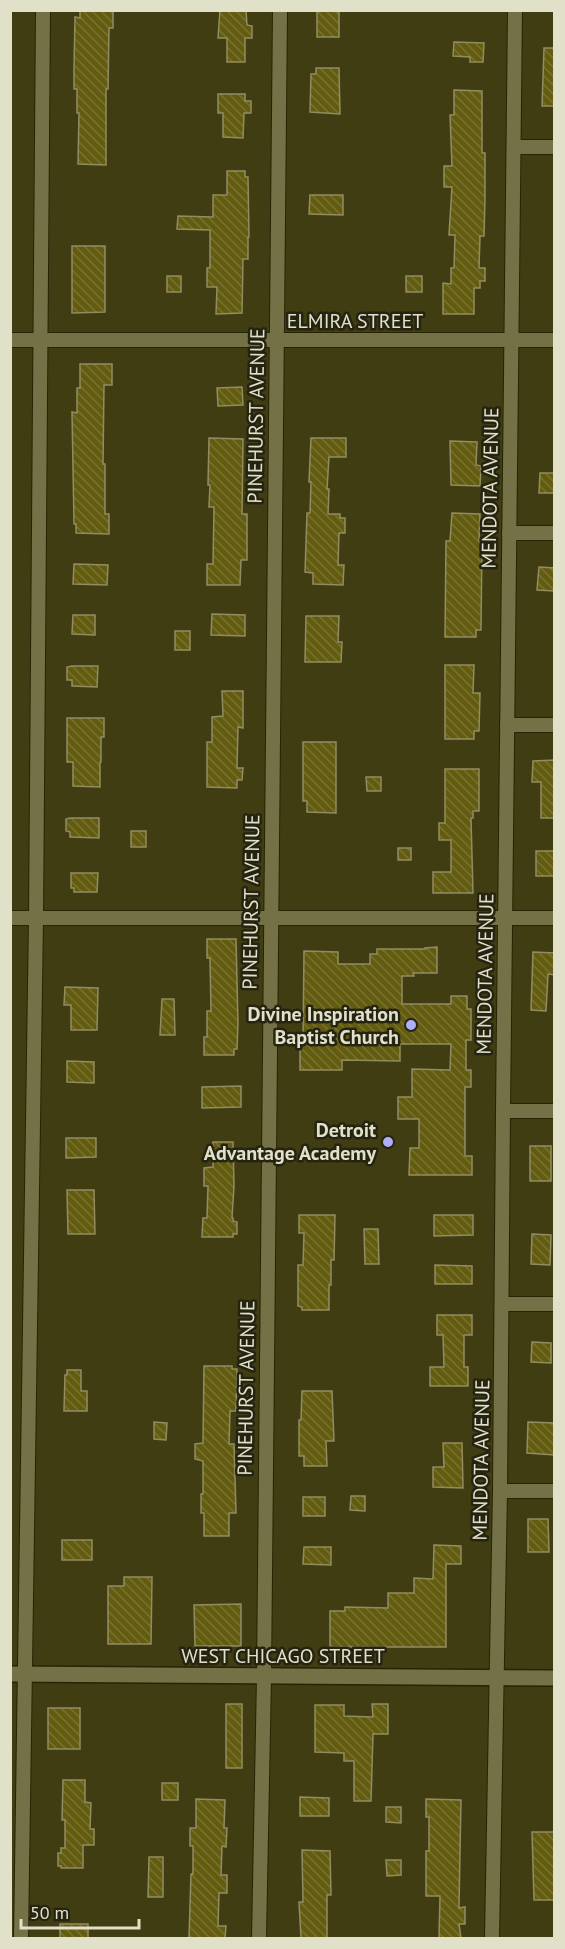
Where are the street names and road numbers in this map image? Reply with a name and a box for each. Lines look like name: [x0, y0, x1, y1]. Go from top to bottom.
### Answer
street label: ELMIRA STREET: [287, 308, 423, 334]
street label: PINEHURST AVENUE: [241, 328, 271, 504]
street label: MENDOTA AVENUE: [476, 407, 504, 569]
street label: PINEHURST AVENUE: [236, 814, 266, 990]
street label: MENDOTA AVENUE: [471, 893, 499, 1055]
street label: PINEHURST AVENUE: [231, 1300, 261, 1476]
street label: MENDOTA AVENUE: [467, 1379, 495, 1541]
street label: WEST CHICAGO STREET: [181, 1643, 385, 1669]

